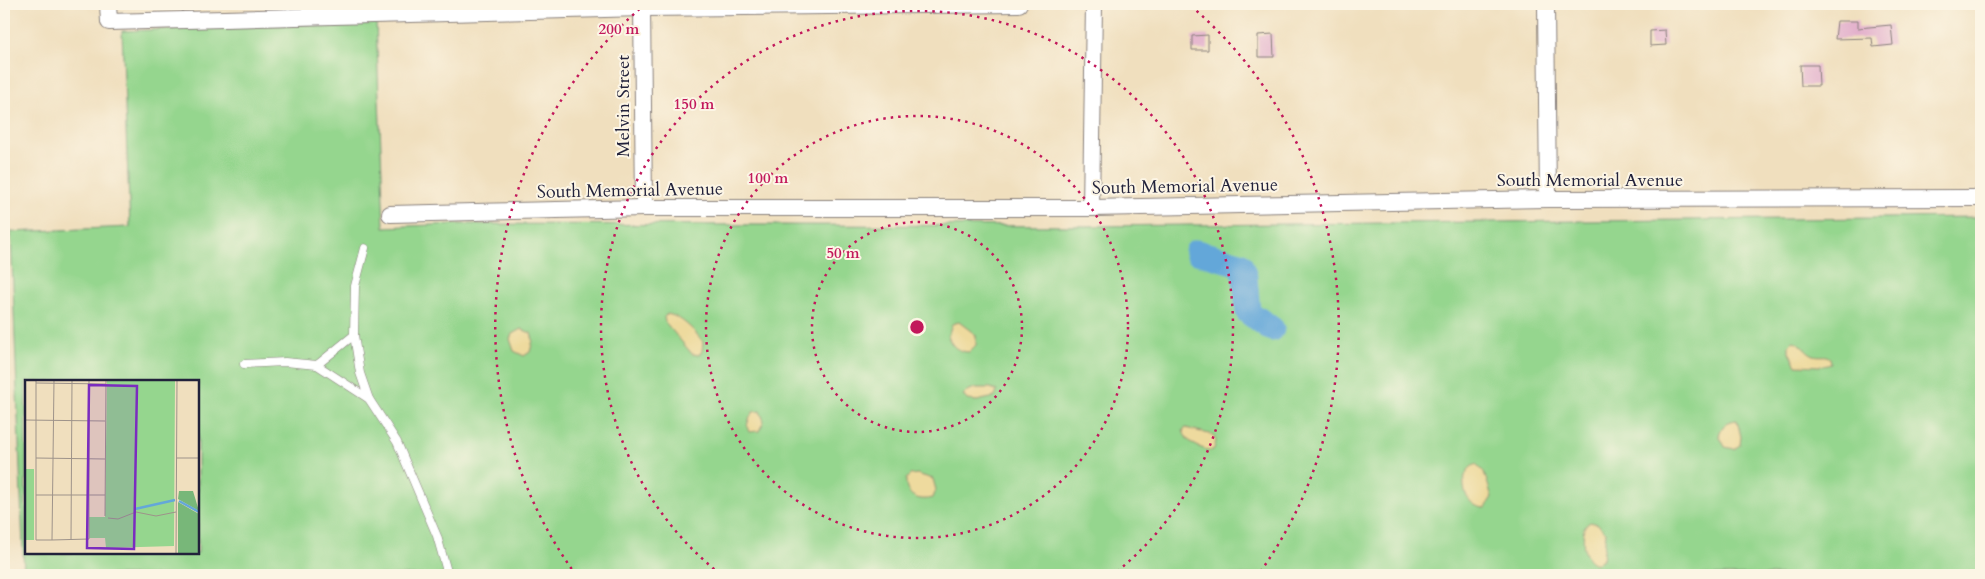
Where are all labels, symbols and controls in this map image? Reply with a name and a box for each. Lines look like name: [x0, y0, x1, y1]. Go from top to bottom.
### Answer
text: 200 m: [599, 19, 640, 39]
street label: Melvin Street: [611, 55, 636, 157]
text: 150 m: [674, 94, 715, 114]
text: 100 m: [748, 168, 789, 188]
street label: South Memorial Avenue: [1497, 168, 1683, 193]
street label: South Memorial Avenue: [1092, 172, 1278, 201]
street label: South Memorial Avenue: [537, 176, 723, 205]
text: 50 m: [826, 243, 860, 263]
centre of rings: [908, 318, 926, 336]
inset map: [25, 380, 199, 554]

